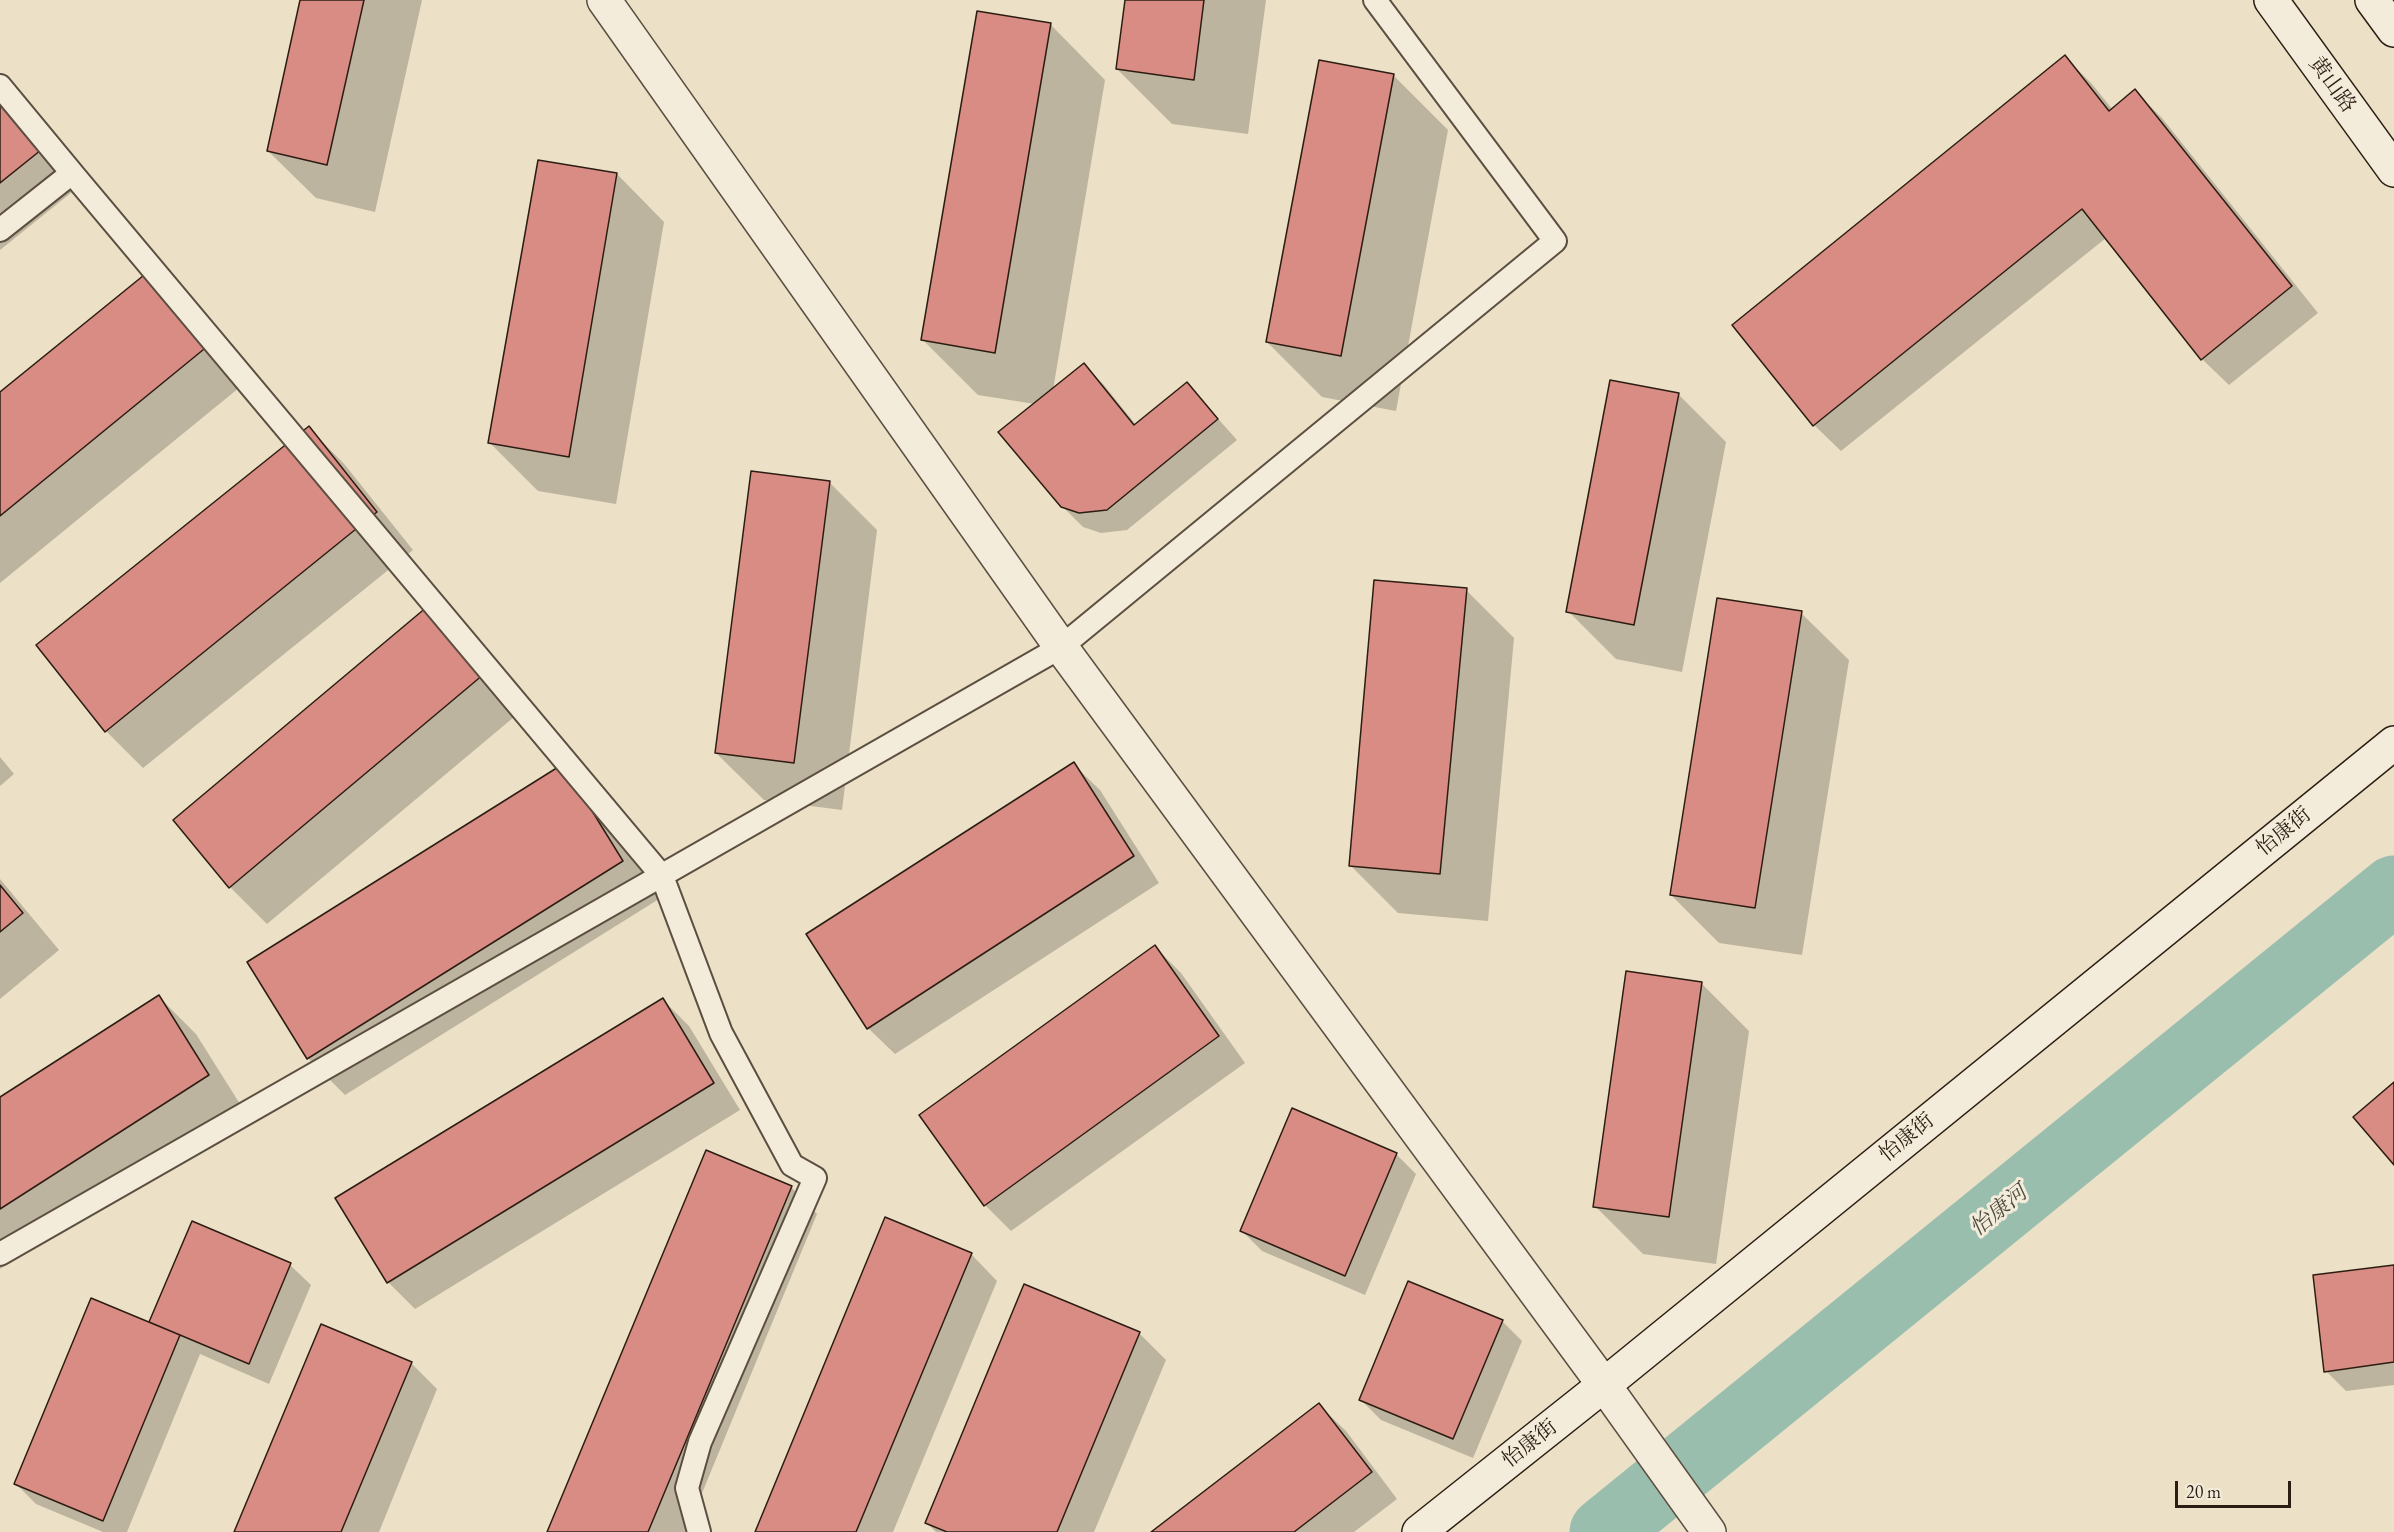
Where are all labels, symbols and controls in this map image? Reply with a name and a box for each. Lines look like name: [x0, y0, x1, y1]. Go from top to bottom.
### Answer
street label: 黄山路: [2303, 52, 2361, 118]
street label: 怡康街: [2252, 802, 2316, 862]
street label: 怡康街: [1875, 1108, 1939, 1168]
water label: 怡康河: [1965, 1180, 2033, 1242]
street label: 怡康街: [1497, 1415, 1563, 1473]
scale bar: [2178, 1469, 2294, 1507]
text: 20 m: [2186, 1480, 2221, 1503]

